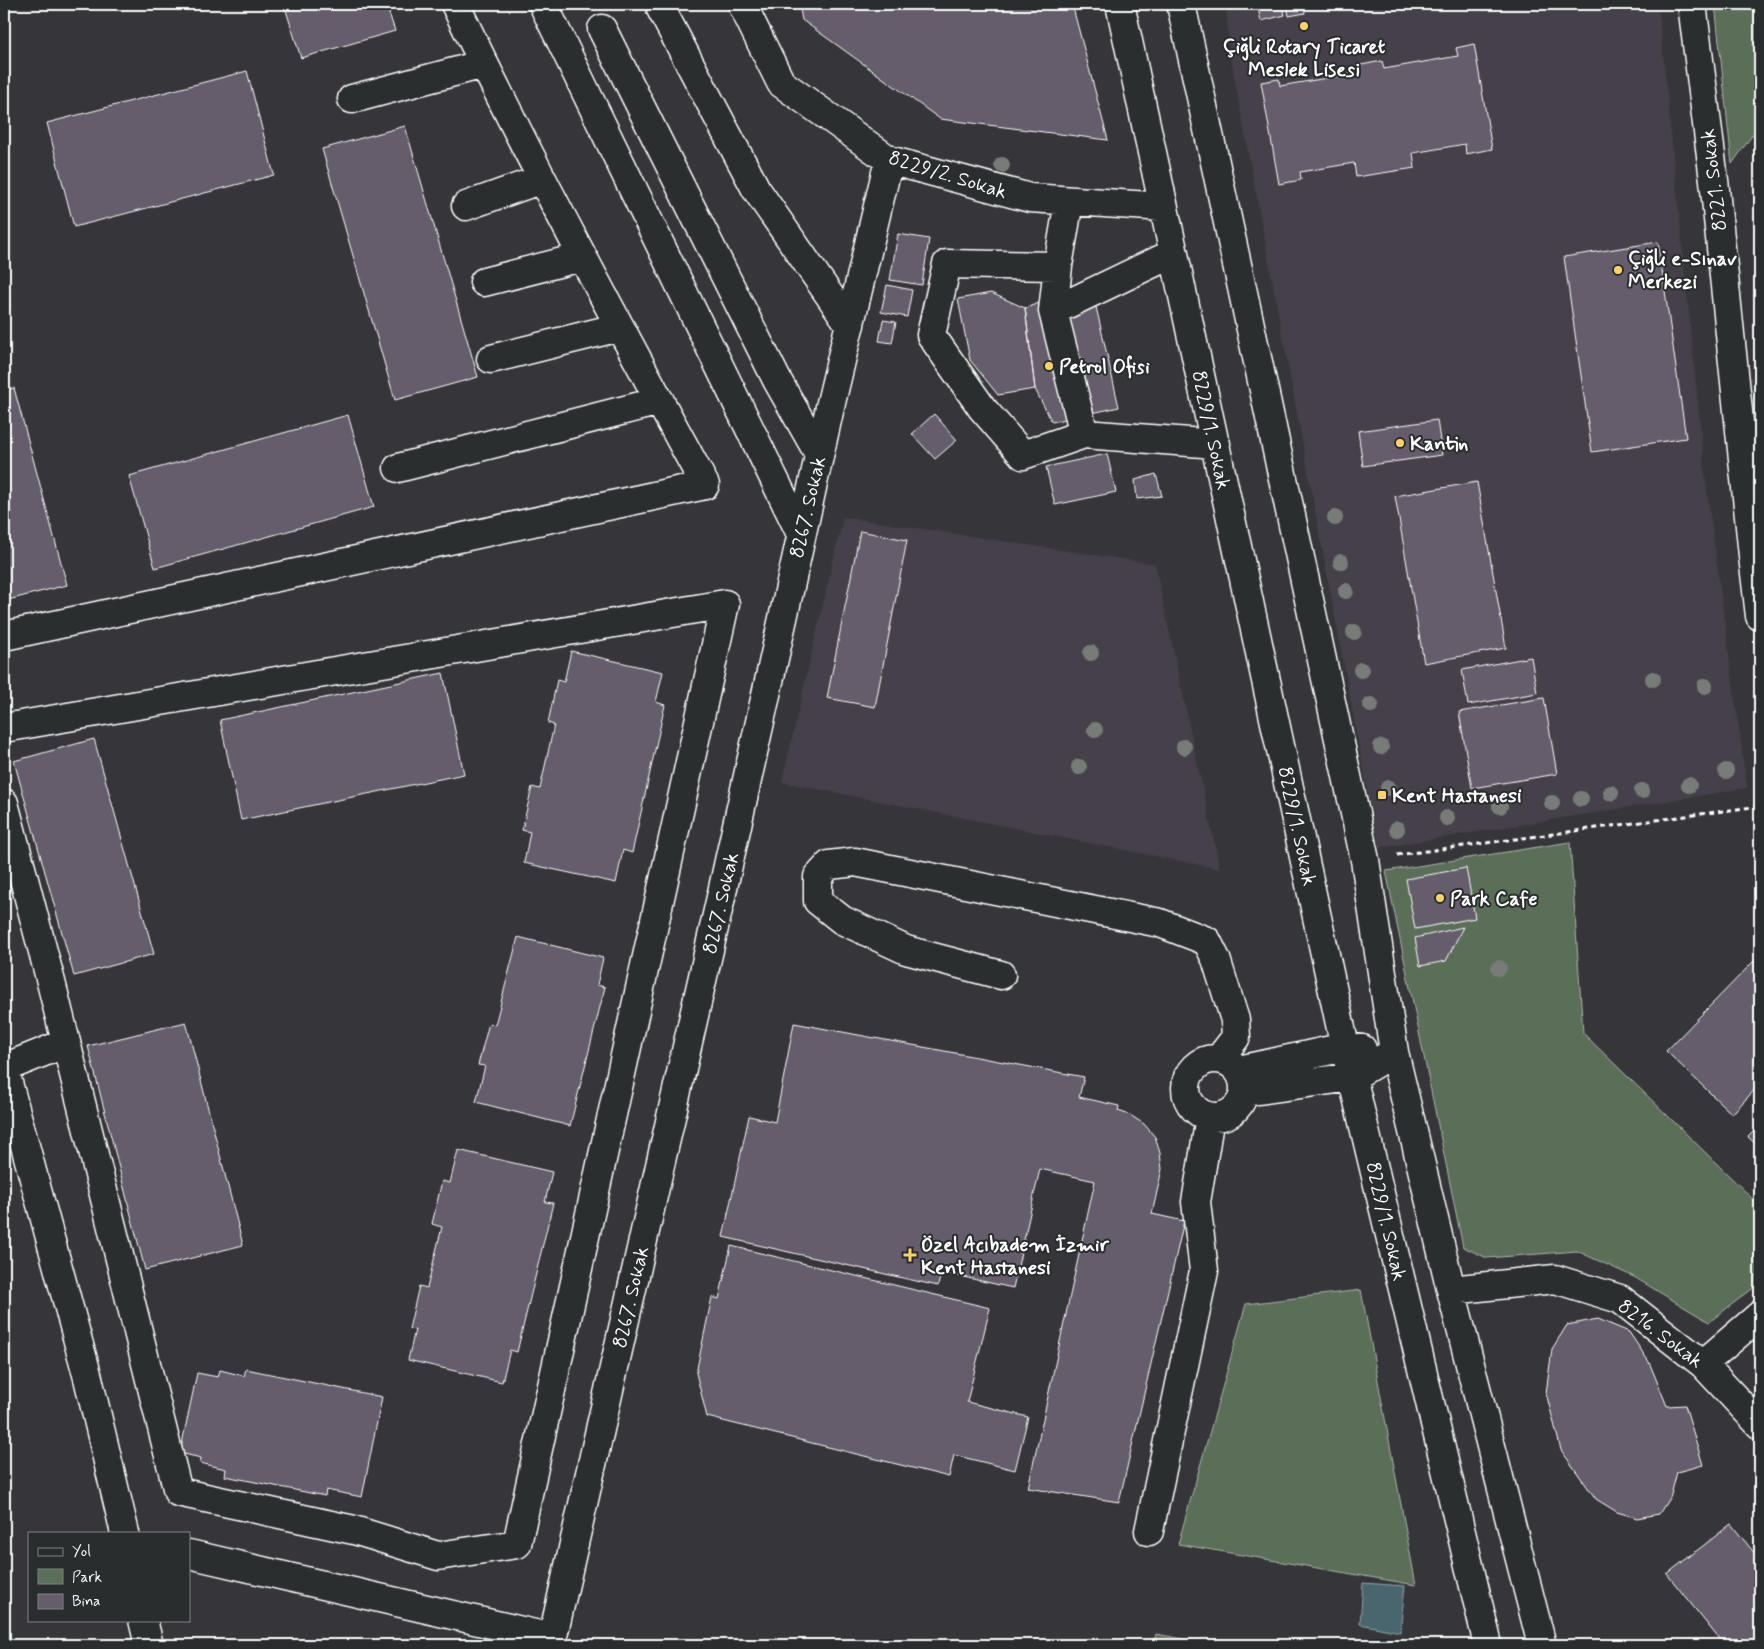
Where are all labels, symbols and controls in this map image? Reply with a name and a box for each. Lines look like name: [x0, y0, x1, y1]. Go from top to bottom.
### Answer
marker: Çiğli Rotary Ticaret Meslek Lisesi: [1298, 20, 1310, 32]
place label: Çiğli Rotary Ticaret Meslek Lisesi: [1223, 34, 1386, 84]
street label: 8221. Sokak: [1695, 127, 1734, 233]
street label: 8229/2. Sokak: [885, 145, 1010, 206]
place label: Çiğli e-Sınav Merkezi: [1628, 246, 1737, 296]
marker: Çiğli e-Sınav Merkezi: [1612, 264, 1624, 276]
place label: Petrol Ofisi: [1059, 354, 1150, 381]
marker: Petrol Ofisi: [1043, 360, 1055, 372]
street label: 8229/1. Sokak: [1185, 368, 1236, 493]
place label: Kantin: [1410, 431, 1468, 458]
marker: Kantin: [1394, 437, 1406, 449]
street label: 8267. Sokak: [784, 454, 833, 561]
street label: 8229/1. Sokak: [1271, 764, 1322, 889]
place label: Kent Hastanesi: [1392, 783, 1522, 810]
marker: Kent Hastanesi: [1376, 789, 1388, 801]
street label: 8267. Sokak: [697, 850, 746, 957]
place label: Park Cafe: [1450, 886, 1538, 913]
marker: Park Cafe: [1434, 892, 1446, 904]
street label: 8229/1. Sokak: [1359, 1159, 1412, 1284]
place label: Özel Acıbadem İzmir Kent Hastanesi: [921, 1232, 1110, 1282]
street label: 8267. Sokak: [607, 1244, 656, 1351]
marker: Özel Acıbadem İzmir Kent Hastanesi: [903, 1248, 917, 1262]
street label: 8216. Sokak: [1612, 1293, 1708, 1375]
legend: [28, 1532, 190, 1622]
text: Yol: [72, 1542, 91, 1562]
text: Park: [72, 1568, 102, 1588]
text: Bina: [72, 1592, 100, 1612]

